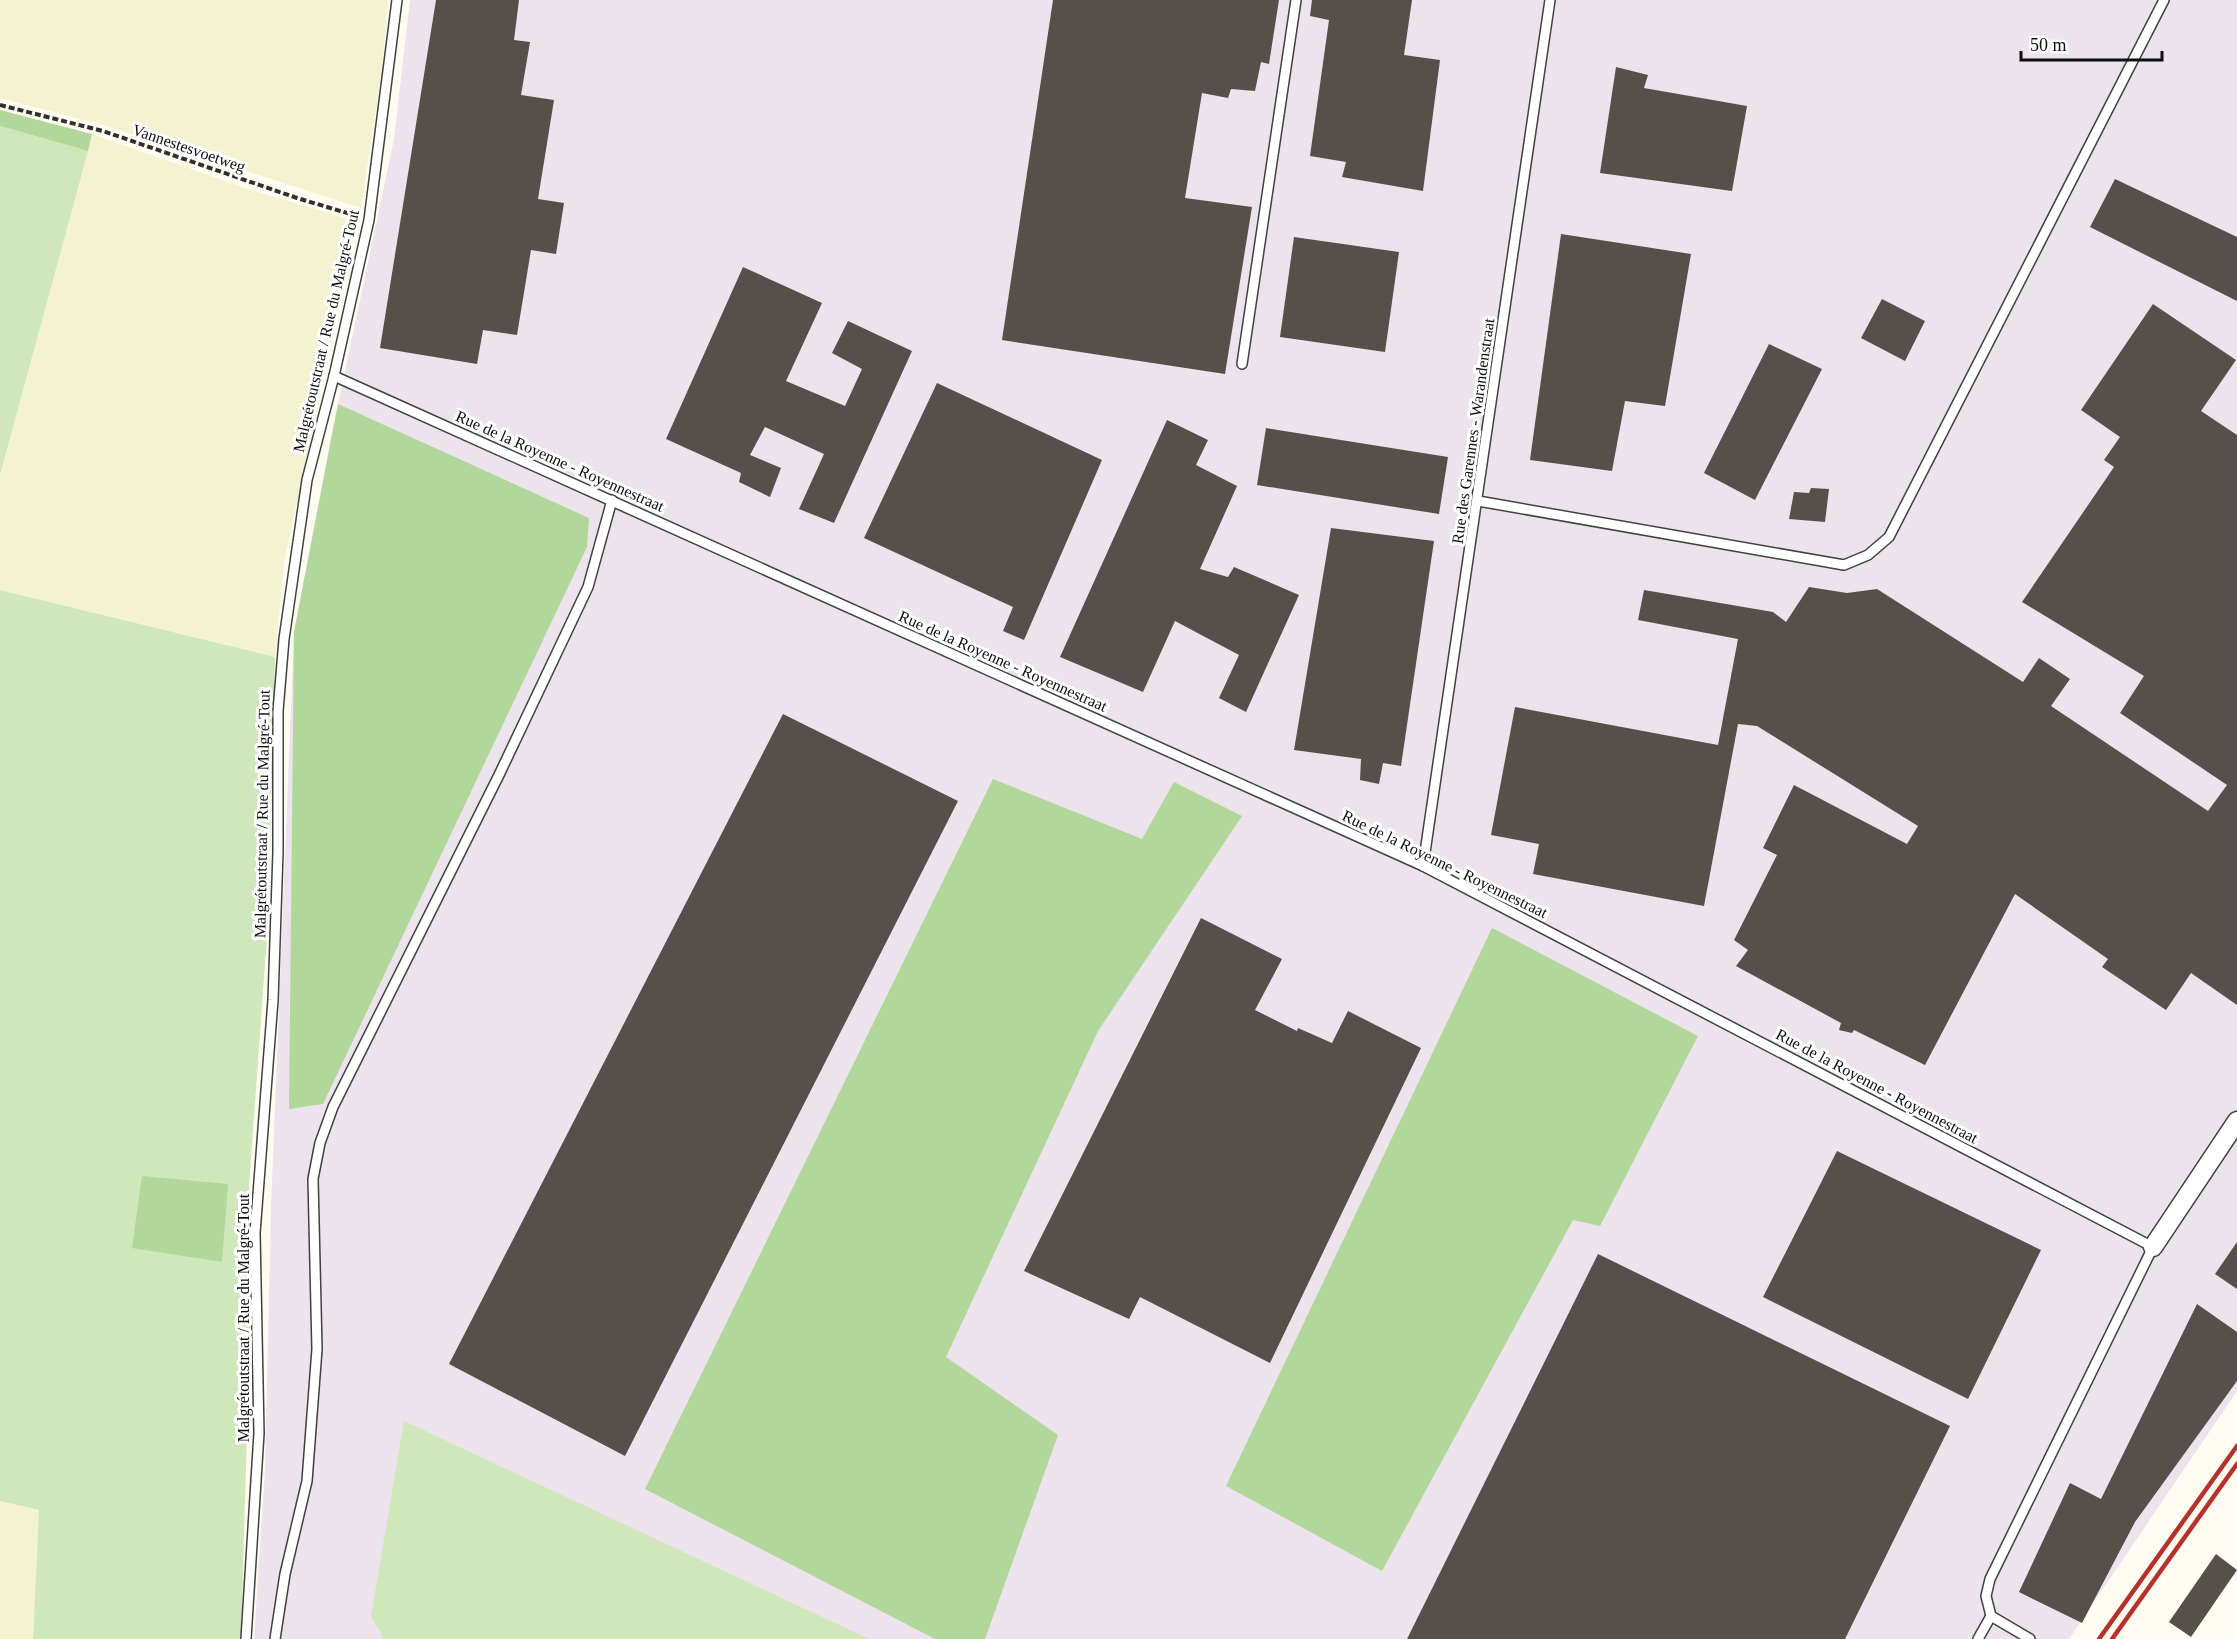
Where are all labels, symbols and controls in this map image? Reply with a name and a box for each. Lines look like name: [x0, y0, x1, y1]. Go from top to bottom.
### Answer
scale bar: [2021, 24, 2162, 62]
text: 50 m: [2030, 35, 2067, 55]
street label: Vannestesvoetweg: [130, 121, 248, 176]
street label: Malgrétoutstraat / Rue du Malgré-Tout: [290, 207, 363, 454]
street label: Rue des Garennes - Warandenstraat: [1449, 317, 1497, 545]
street label: Rue de la Royenne - Royennestraat: [453, 407, 667, 516]
street label: Rue de la Royenne - Royennestraat: [896, 607, 1110, 716]
street label: Malgrétoutstraat / Rue du Malgré-Tout: [251, 689, 274, 938]
street label: Rue de la Royenne - Royennestraat: [1339, 807, 1551, 922]
street label: Rue de la Royenne - Royennestraat: [1773, 1025, 1981, 1148]
street label: Malgrétoutstraat / Rue du Malgré-Tout: [235, 1193, 253, 1442]

